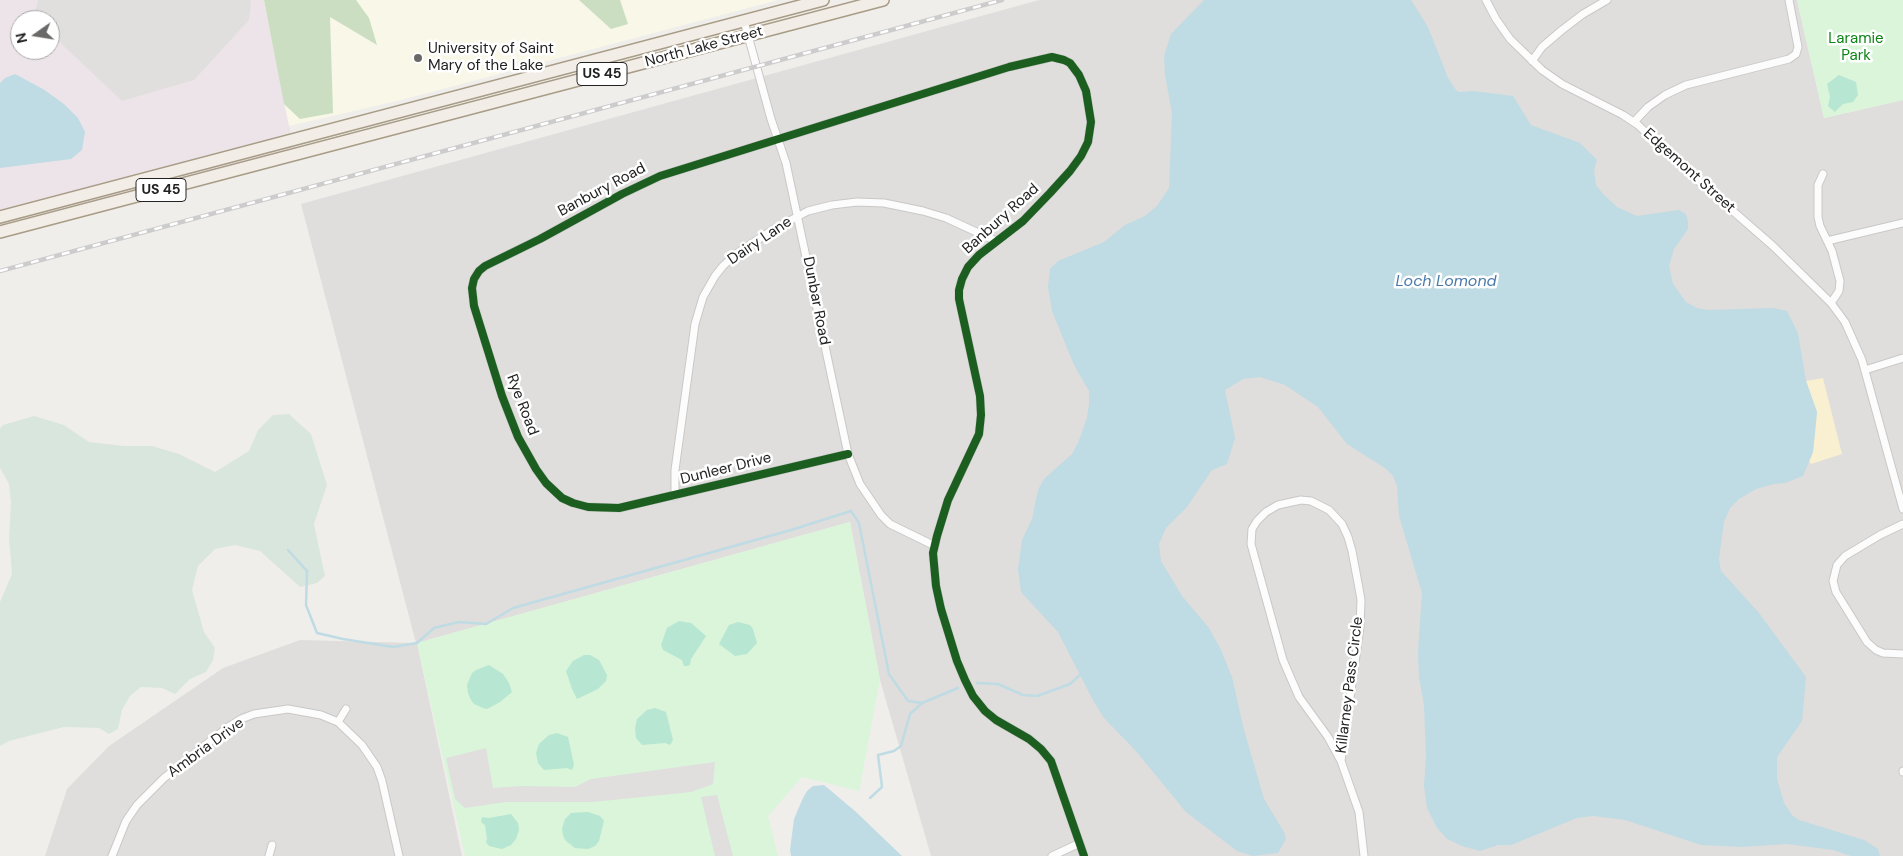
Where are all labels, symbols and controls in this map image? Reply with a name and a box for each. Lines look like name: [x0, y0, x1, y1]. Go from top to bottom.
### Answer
north arrow: [10, 10, 60, 60]
street label: North Lake Street: [643, 23, 765, 71]
park label: Laramie Park: [1828, 30, 1884, 65]
text: N: [11, 31, 31, 45]
place label: University of Saint Mary of the Lake: [428, 40, 554, 75]
marker: University of Saint Mary of the Lake: [412, 52, 424, 64]
road number: US 45: [577, 62, 627, 86]
street label: Edgemont Street: [1639, 125, 1739, 217]
street label: Banbury Road: [555, 159, 649, 221]
road number: US 45: [136, 178, 186, 202]
street label: Banbury Road: [959, 180, 1043, 258]
street label: Dairy Lane: [725, 213, 795, 269]
street label: Dunbar Road: [799, 255, 833, 347]
water label: Loch Lomond: [1395, 272, 1497, 292]
street label: Rye Road: [502, 372, 542, 438]
street label: Dunleer Drive: [679, 449, 773, 489]
street label: Killarney Pass Circle: [1333, 616, 1367, 754]
street label: Ambria Drive: [164, 714, 248, 782]

